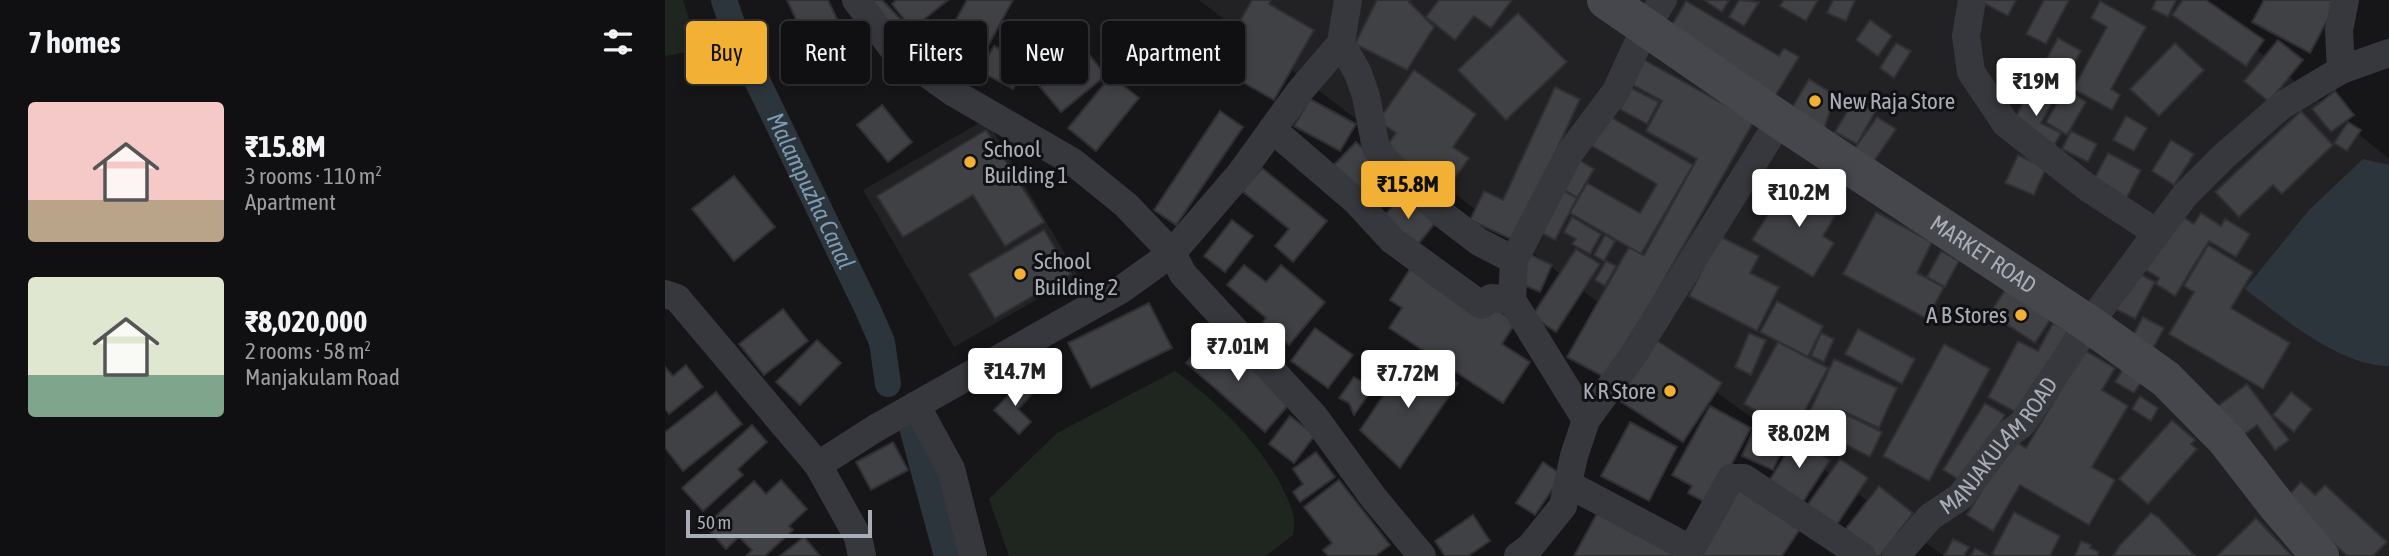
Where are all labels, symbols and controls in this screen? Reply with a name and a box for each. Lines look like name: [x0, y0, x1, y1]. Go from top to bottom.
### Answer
chip: Buy: [686, 21, 767, 84]
chip: Rent: [781, 21, 870, 84]
chip: Filters: [884, 21, 987, 84]
chip: New: [1001, 21, 1088, 84]
chip: Apartment: [1102, 21, 1245, 84]
icon: filters: [599, 23, 637, 61]
text: 7 homes: [28, 25, 121, 59]
pin: ₹19M: [1995, 58, 2077, 118]
text: ₹19M: [2013, 68, 2059, 94]
place label: New Raja Store: [1829, 88, 1955, 114]
marker: New Raja Store: [1807, 93, 1823, 109]
water label: Malampuzha Canal: [762, 108, 860, 274]
text: ₹15.8M: [245, 129, 326, 163]
icon: home: [84, 130, 168, 214]
place label: School Building 1: [984, 136, 1068, 188]
marker: School Building 1: [962, 154, 978, 170]
pin: ₹15.8M: [1351, 162, 1465, 221]
text: 3 rooms · 110 m²: [245, 163, 382, 189]
pin: ₹10.2M: [1742, 170, 1856, 229]
text: ₹15.8M: [1377, 171, 1439, 197]
text: ₹10.2M: [1768, 179, 1830, 205]
text: Apartment: [245, 189, 336, 215]
street label: MARKET ROAD: [1925, 210, 2041, 299]
place label: School Building 2: [1034, 248, 1118, 300]
marker: School Building 2: [1012, 266, 1028, 282]
place label: A B Stores: [1926, 302, 2007, 328]
text: ₹8,020,000: [245, 304, 367, 338]
icon: home: [84, 305, 168, 389]
marker: A B Stores: [2013, 307, 2029, 323]
pin: ₹7.01M: [1181, 324, 1295, 383]
text: ₹7.01M: [1207, 333, 1269, 359]
text: 2 rooms · 58 m²: [245, 338, 371, 364]
pin: ₹14.7M: [958, 348, 1072, 408]
pin: ₹7.72M: [1351, 350, 1465, 410]
text: ₹14.7M: [984, 358, 1046, 384]
text: ₹7.72M: [1377, 360, 1439, 386]
text: Manjakulam Road: [245, 364, 400, 390]
street label: MANJAKULAM ROAD: [1935, 372, 2063, 520]
place label: K R Store: [1583, 378, 1656, 404]
marker: K R Store: [1662, 383, 1678, 399]
pin: ₹8.02M: [1742, 410, 1856, 470]
text: ₹8.02M: [1768, 420, 1830, 446]
scale bar: [686, 507, 871, 539]
text: 50 m: [697, 511, 731, 533]

